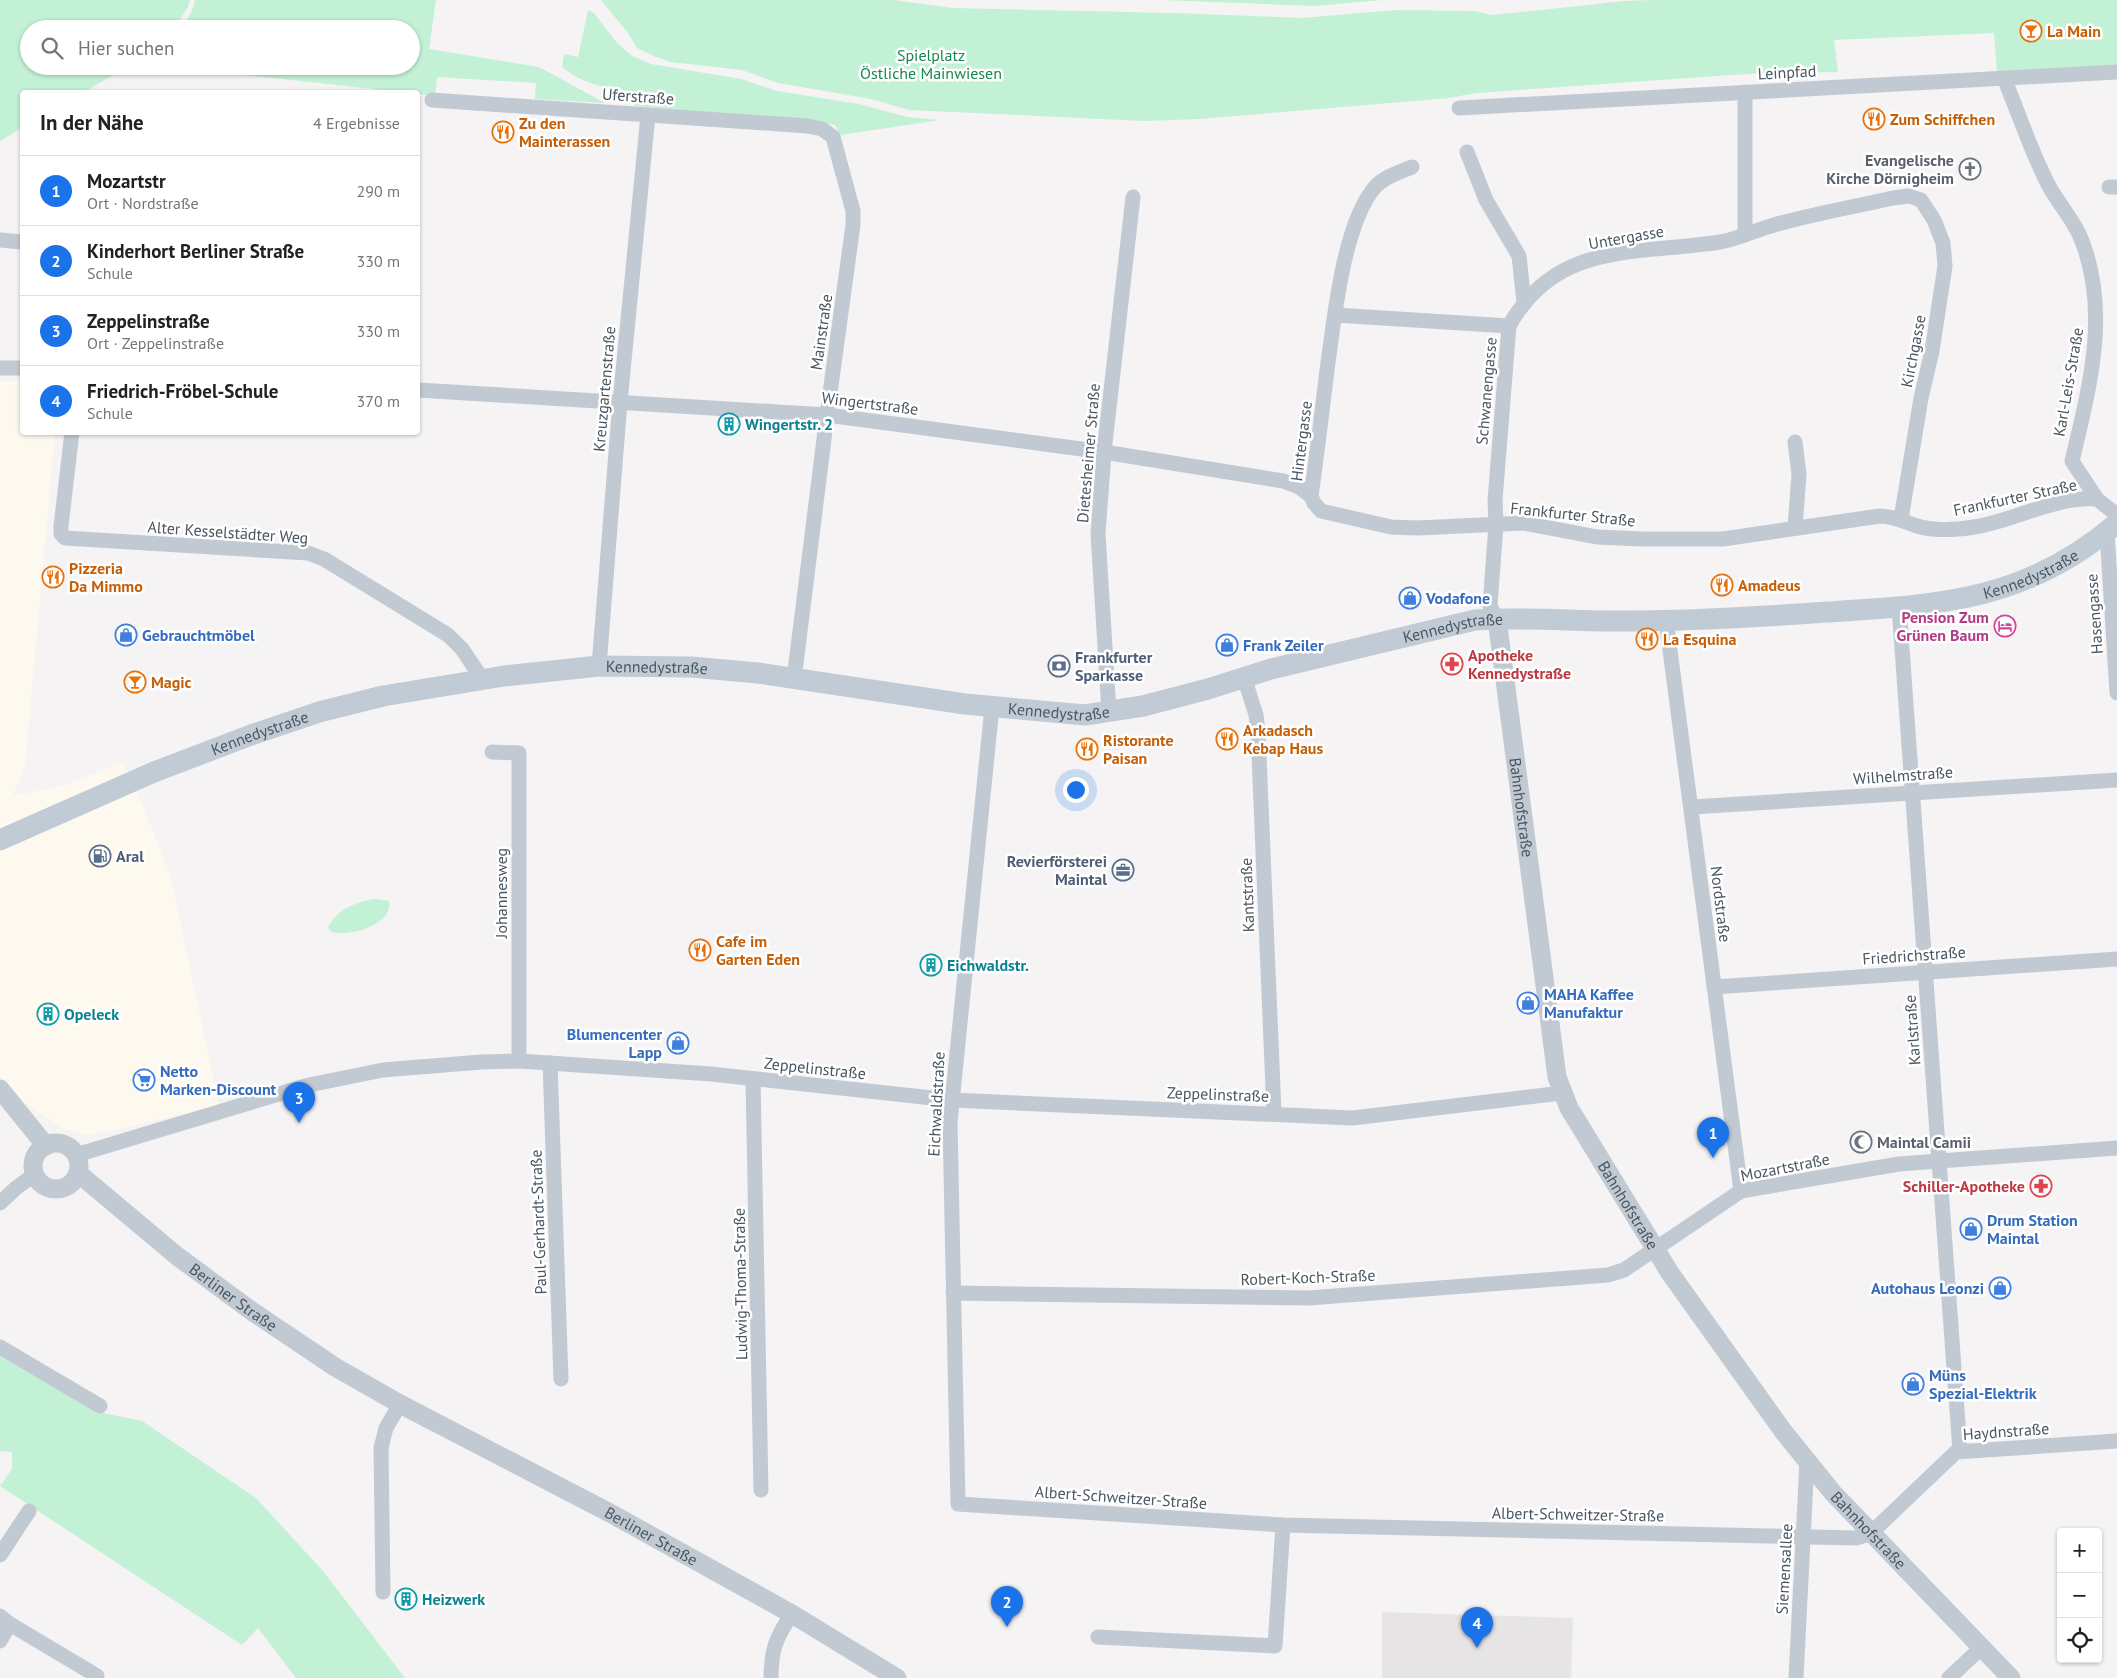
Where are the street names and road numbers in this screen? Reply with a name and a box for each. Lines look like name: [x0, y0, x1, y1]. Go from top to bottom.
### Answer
street label: Leinpfad: [1757, 60, 1817, 84]
street label: Uferstraße: [601, 84, 675, 108]
street label: Untergasse: [1587, 221, 1665, 253]
street label: Mainstraße: [806, 293, 836, 371]
street label: Kirchgasse: [1896, 313, 1930, 389]
street label: Kreuzgartenstraße: [589, 325, 619, 453]
street label: Karl-Leis-Straße: [2049, 326, 2087, 438]
street label: Schwanengasse: [1471, 336, 1501, 446]
street label: Dietesheimer Straße: [1072, 382, 1104, 524]
street label: Wingertstraße: [820, 387, 920, 419]
street label: Hintergasse: [1286, 400, 1316, 482]
street label: Frankfurter Straße: [1951, 474, 2079, 520]
street label: Frankfurter Straße: [1509, 497, 1637, 531]
street label: Alter Kesselstädter Weg: [147, 516, 309, 548]
street label: Kennedystraße: [1981, 545, 2082, 603]
street label: Hasengasse: [2081, 573, 2107, 655]
street label: Kennedystraße: [1401, 609, 1503, 647]
street label: Kennedystraße: [606, 656, 709, 678]
street label: Kennedystraße: [1007, 698, 1111, 725]
street label: Kennedystraße: [208, 706, 311, 759]
street label: Bahnhofstraße: [1505, 756, 1538, 858]
street label: Wilhelmstraße: [1852, 762, 1954, 788]
street label: Johannesweg: [491, 848, 511, 939]
street label: Kantstraße: [1236, 857, 1258, 933]
street label: Nordstraße: [1706, 865, 1736, 943]
street label: Friedrichstraße: [1862, 941, 1966, 969]
street label: Karlstraße: [1900, 994, 1924, 1066]
street label: Eichwaldstraße: [923, 1051, 949, 1157]
street label: Zeppelinstraße: [763, 1053, 867, 1083]
street label: Zeppelinstraße: [1167, 1082, 1269, 1106]
street label: Paul-Gerhardt-Straße: [525, 1149, 551, 1295]
street label: Mozartstraße: [1739, 1149, 1831, 1185]
street label: Bahnhofstraße: [1594, 1157, 1663, 1253]
street label: Ludwig-Thoma-Straße: [729, 1208, 751, 1360]
street label: Berliner Straße: [186, 1259, 281, 1335]
street label: Robert-Koch-Straße: [1240, 1265, 1376, 1289]
street label: Haydnstraße: [1962, 1418, 2050, 1444]
street label: Albert-Schweitzer-Straße: [1034, 1481, 1208, 1513]
street label: Bahnhofstraße: [1827, 1487, 1911, 1573]
street label: Berliner Straße: [601, 1502, 701, 1570]
street label: Albert-Schweitzer-Straße: [1492, 1502, 1664, 1526]
street label: Siemensallee: [1772, 1523, 1796, 1615]

